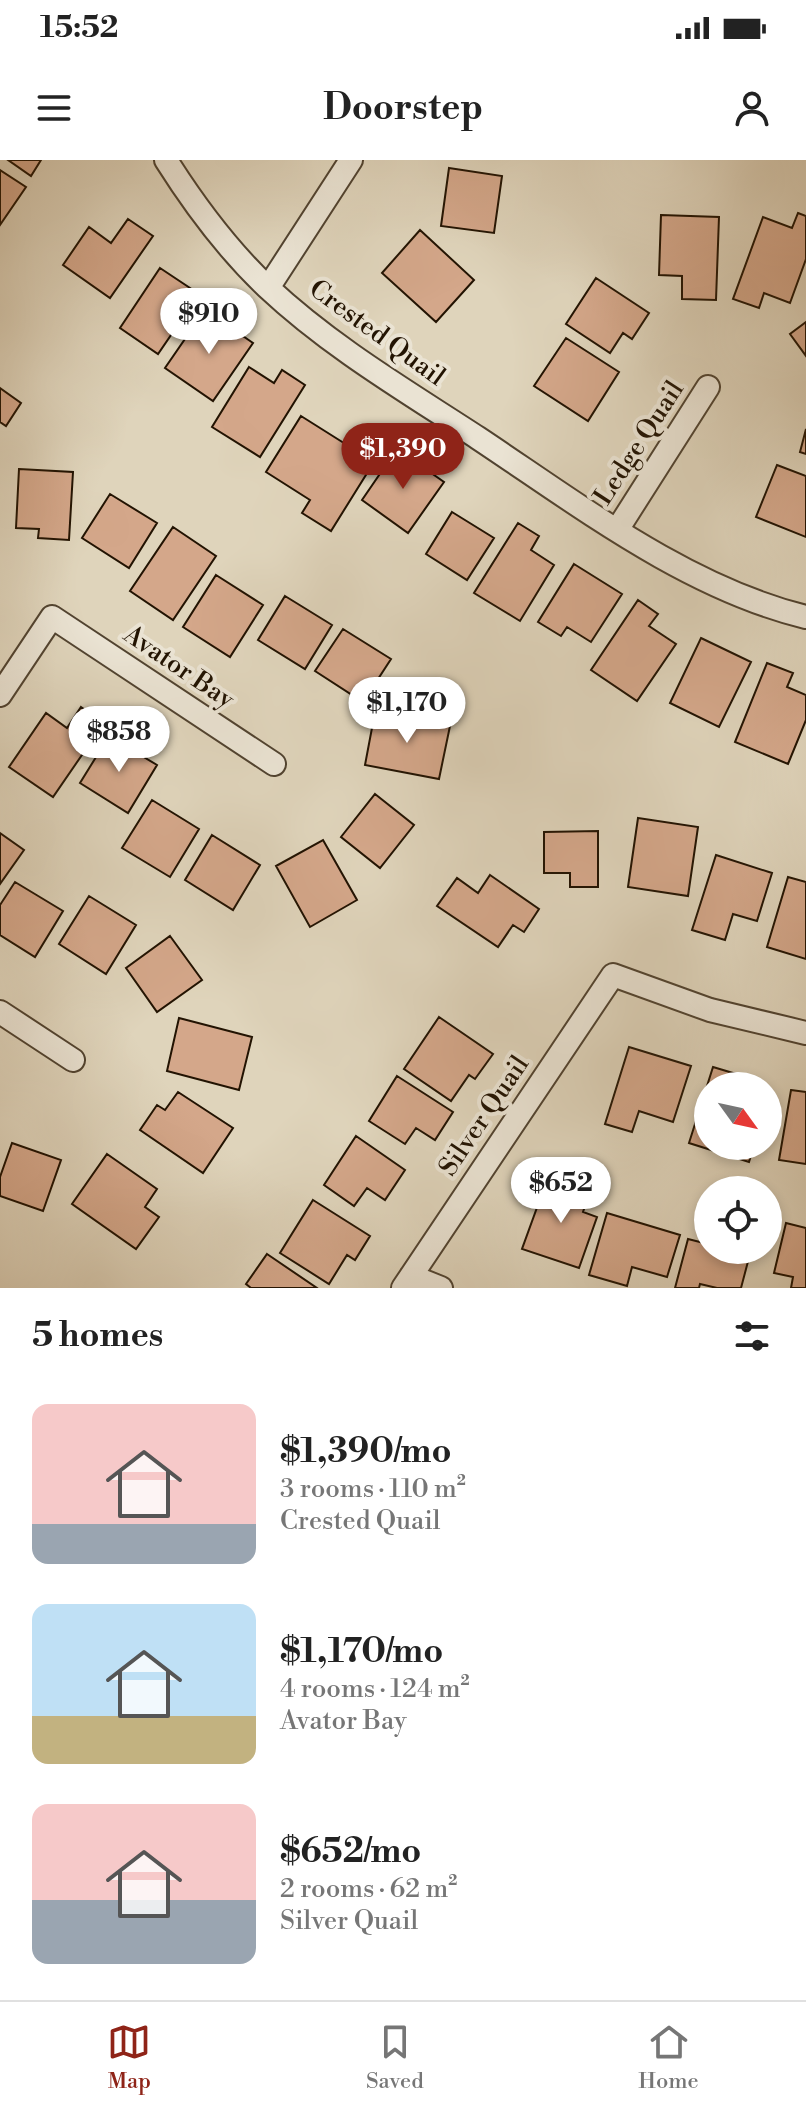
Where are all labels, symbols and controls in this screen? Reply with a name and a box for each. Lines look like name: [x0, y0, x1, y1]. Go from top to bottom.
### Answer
text: 15:52: [40, 9, 119, 47]
icon: menu: [32, 86, 76, 130]
text: Doorstep: [323, 86, 483, 131]
icon: person: [730, 86, 774, 130]
street label: Crested Quail: [303, 273, 452, 393]
pin: $910: [162, 288, 256, 356]
text: $910: [178, 298, 240, 330]
street label: Ledge Quail: [587, 375, 691, 511]
pin: $1,390: [338, 423, 468, 491]
text: $1,390: [359, 433, 447, 465]
street label: Avator Bay: [117, 618, 241, 716]
pin: $1,170: [342, 677, 472, 745]
text: $1,170: [367, 687, 448, 719]
pin: $858: [72, 706, 166, 774]
text: $858: [87, 716, 151, 748]
street label: Silver Quail: [432, 1050, 536, 1182]
north arrow: [694, 1072, 782, 1160]
map controls: [694, 1072, 782, 1264]
pin: $652: [514, 1157, 608, 1225]
text: $652: [529, 1167, 593, 1199]
button: locate: [694, 1176, 782, 1264]
icon: filters: [730, 1314, 774, 1358]
text: 5 homes: [32, 1315, 163, 1357]
text: $1,390/mo: [280, 1431, 451, 1473]
icon: home: [96, 1436, 192, 1532]
text: 3 rooms · 110 m²: [280, 1473, 466, 1505]
text: Crested Quail: [280, 1505, 440, 1537]
text: $1,170/mo: [280, 1631, 443, 1673]
icon: home: [96, 1636, 192, 1732]
text: 4 rooms · 124 m²: [280, 1673, 470, 1705]
text: Avator Bay: [280, 1705, 407, 1737]
text: $652/mo: [280, 1831, 421, 1873]
icon: home: [96, 1836, 192, 1932]
text: 2 rooms · 62 m²: [280, 1873, 457, 1905]
text: Silver Quail: [280, 1905, 418, 1937]
tab: Map: [107, 2020, 151, 2095]
tab: Saved: [366, 2020, 424, 2095]
tab: Home: [638, 2020, 699, 2095]

